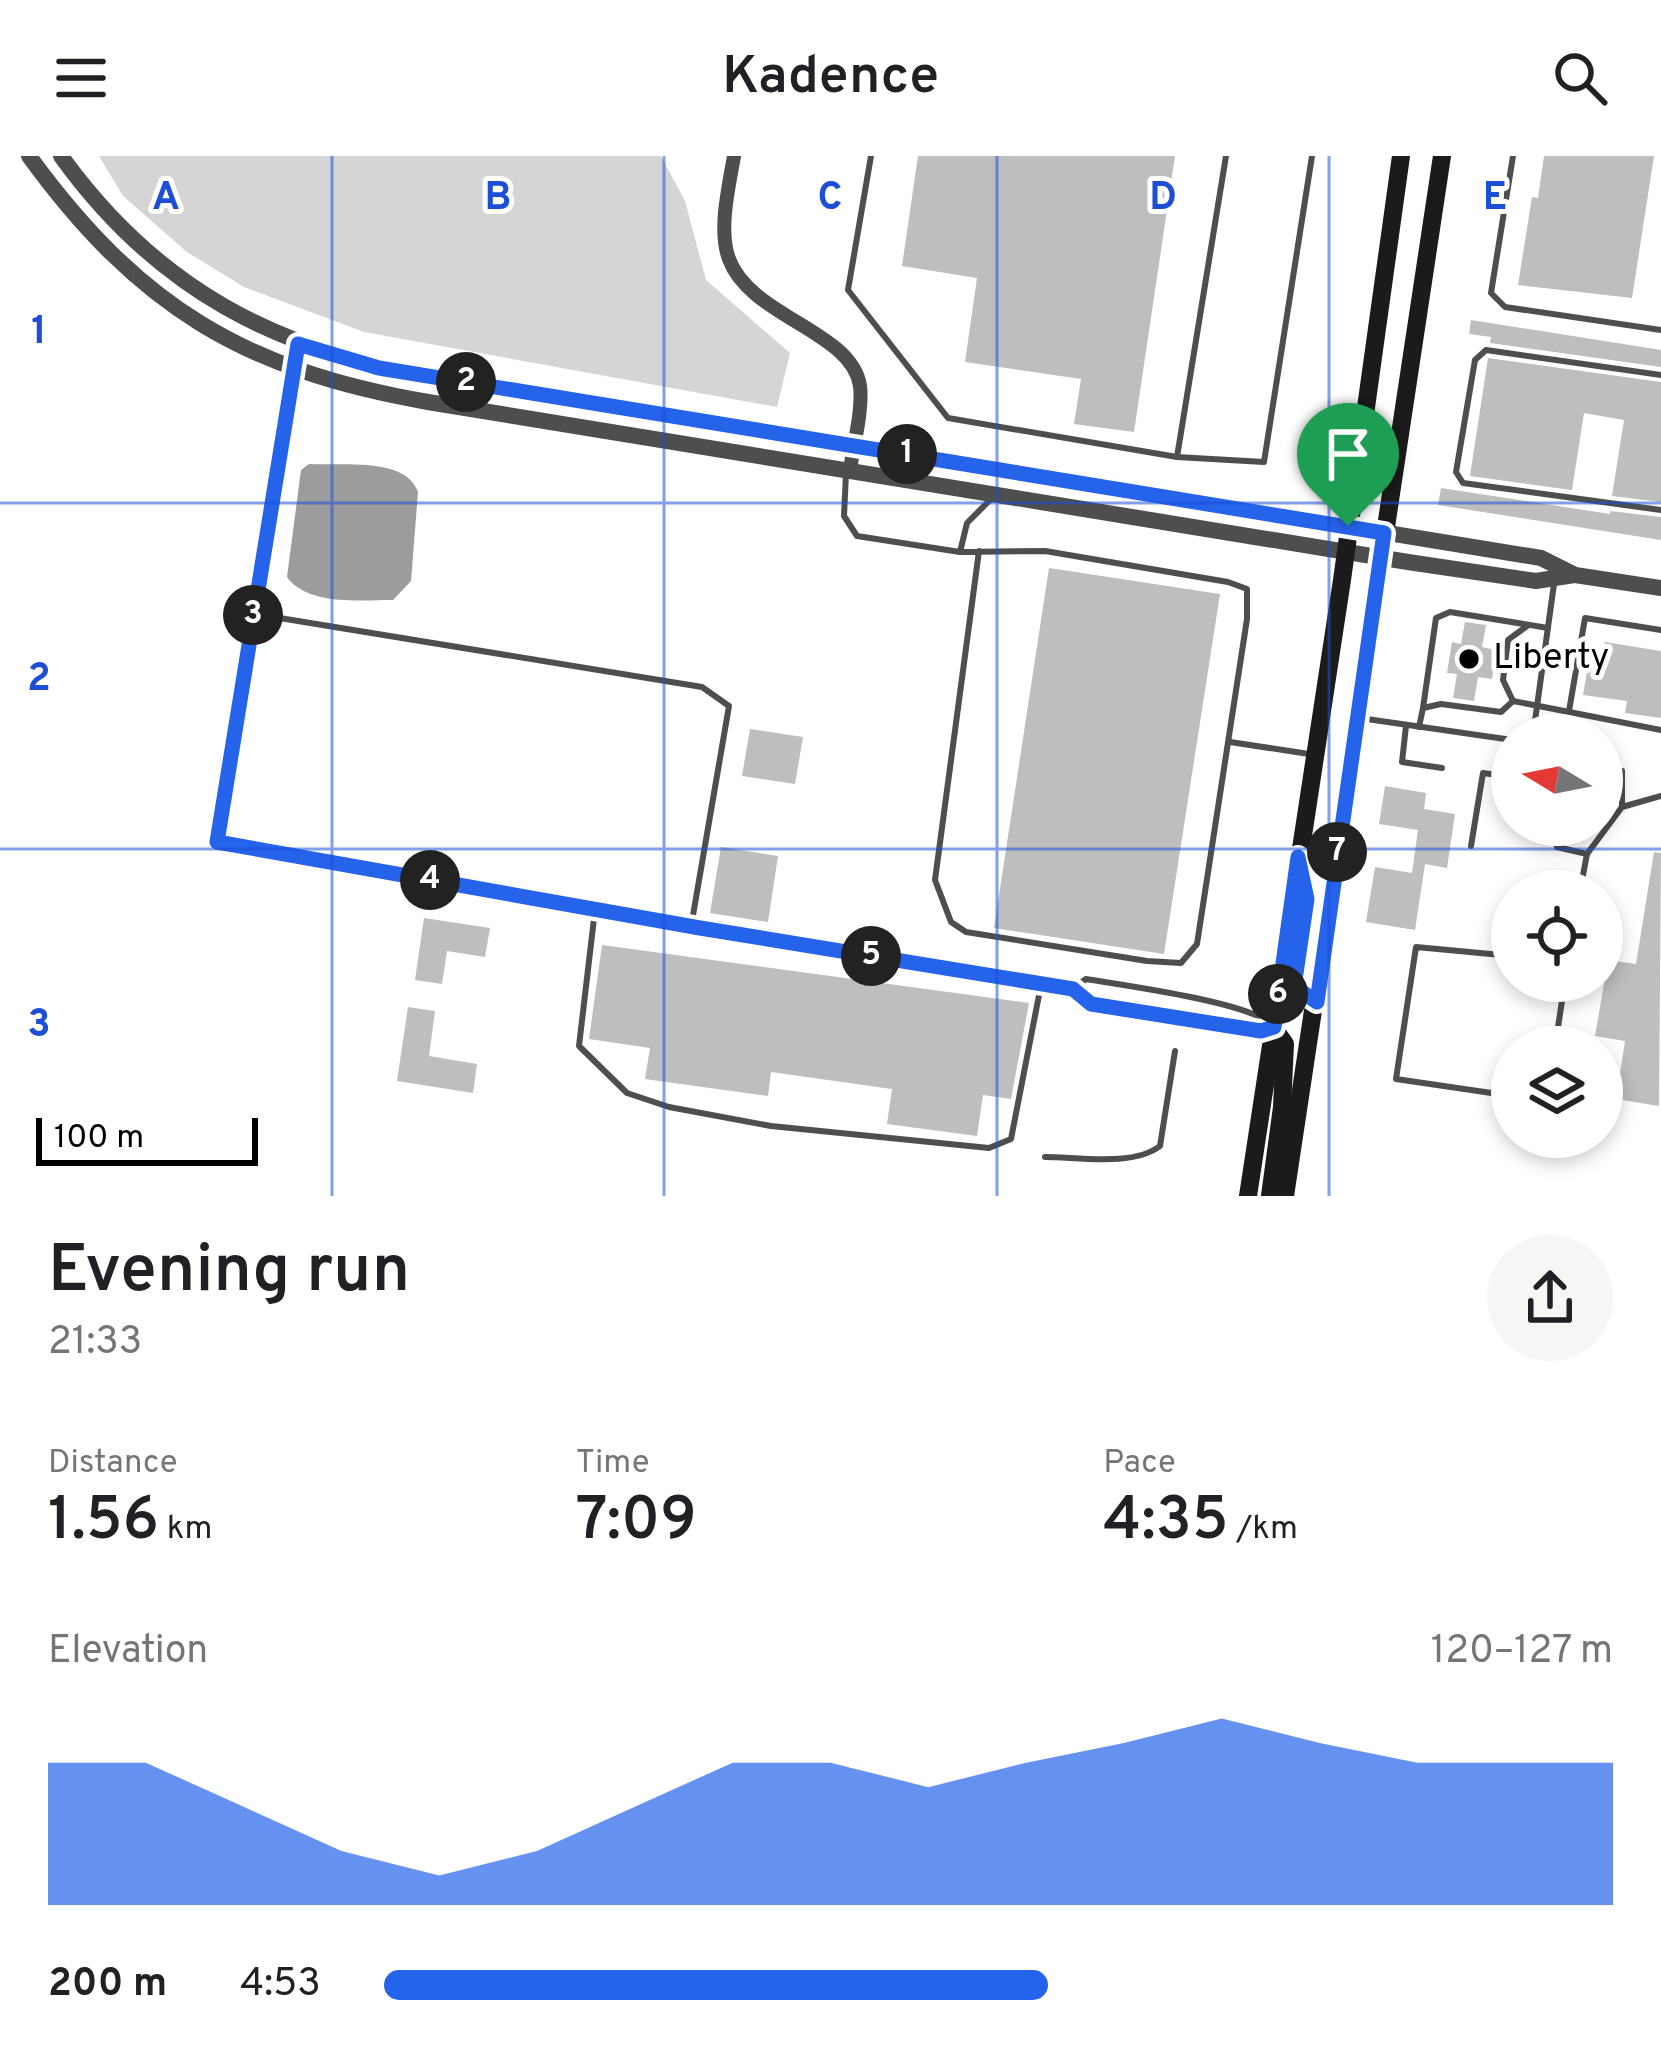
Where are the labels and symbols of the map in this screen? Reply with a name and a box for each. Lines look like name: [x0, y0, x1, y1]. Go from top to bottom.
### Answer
text: A: [152, 175, 180, 224]
text: B: [485, 175, 511, 224]
text: C: [818, 175, 842, 224]
text: D: [1149, 175, 1177, 224]
text: E: [1483, 175, 1507, 224]
text: 1: [31, 309, 47, 358]
pin: 2: [436, 352, 496, 412]
pin: [1297, 403, 1399, 526]
pin: 1: [877, 424, 937, 484]
pin: 3: [223, 585, 283, 645]
place label: Liberty: [1493, 636, 1609, 682]
marker: Liberty: [1456, 646, 1482, 672]
text: 2: [27, 656, 51, 705]
north arrow: [1491, 714, 1623, 846]
pin: 7: [1307, 822, 1367, 882]
pin: 4: [400, 850, 460, 910]
pin: 5: [841, 926, 901, 986]
pin: 6: [1248, 964, 1308, 1024]
text: 3: [27, 1002, 51, 1051]
scale bar: [36, 1112, 258, 1165]

